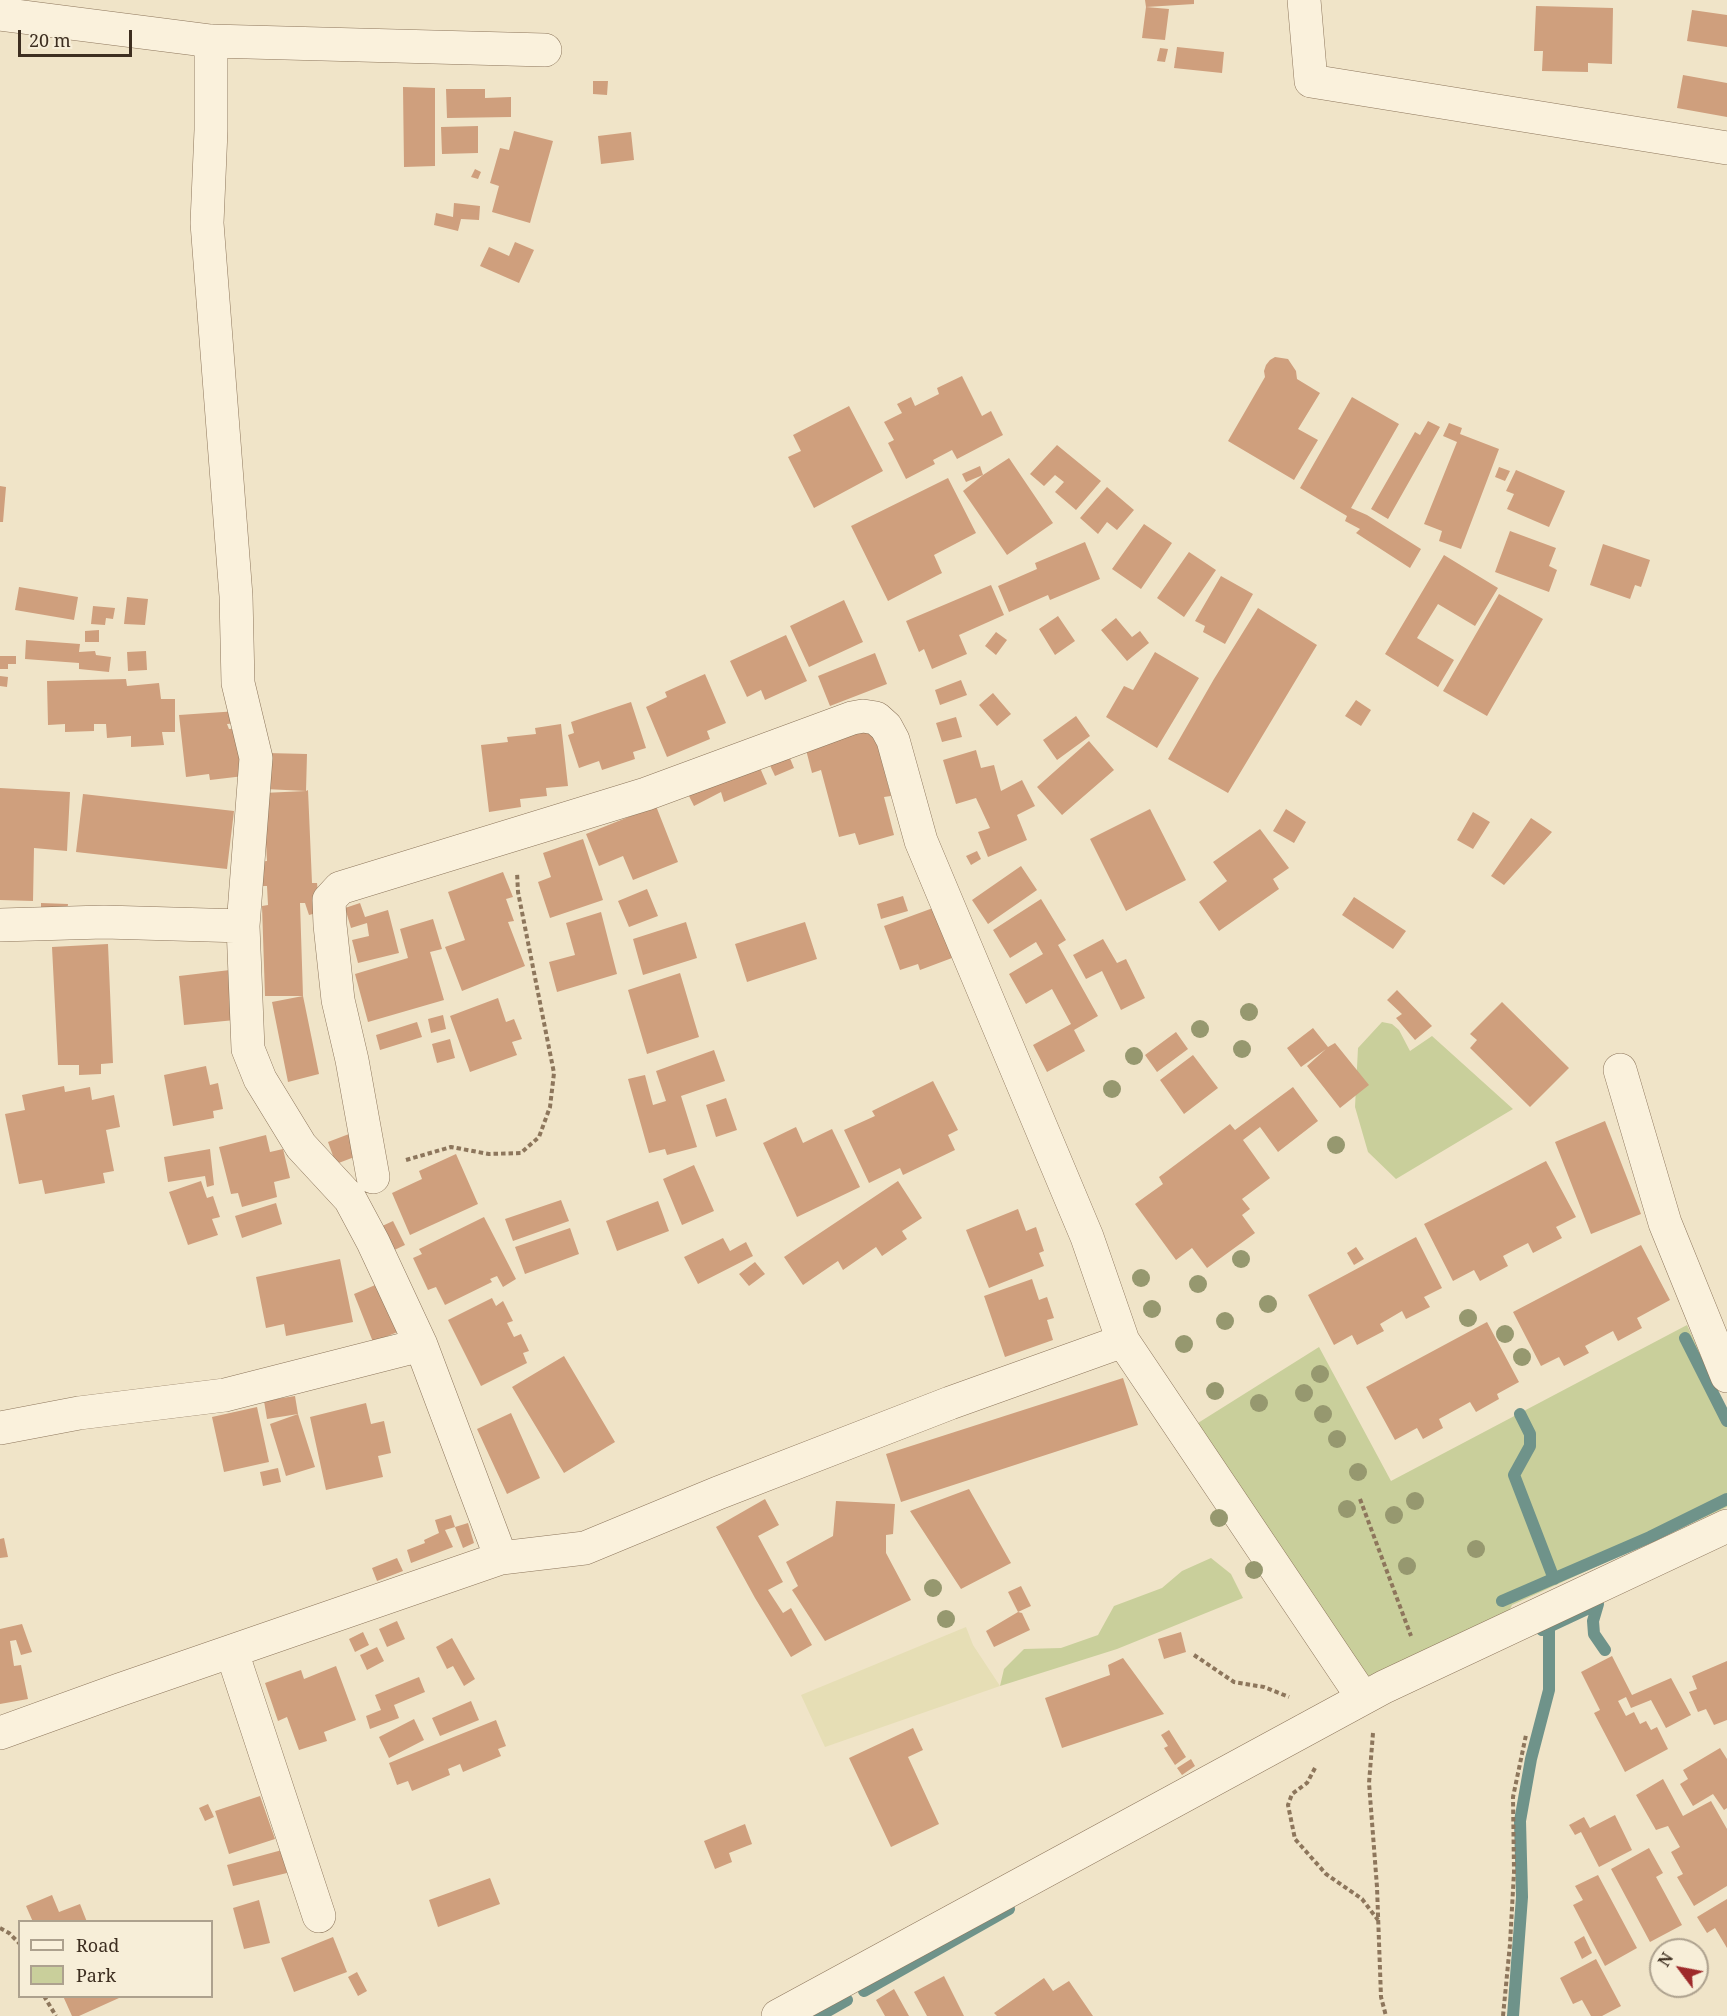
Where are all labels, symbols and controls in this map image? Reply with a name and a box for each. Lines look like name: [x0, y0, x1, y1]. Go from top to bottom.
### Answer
scale bar: [21, 18, 135, 56]
text: 20 m: [29, 28, 71, 52]
legend: [18, 1920, 213, 1998]
text: Road: [76, 1933, 119, 1957]
north arrow: [1649, 1938, 1709, 1998]
text: N: [1653, 1948, 1678, 1971]
text: Park: [76, 1963, 116, 1987]

